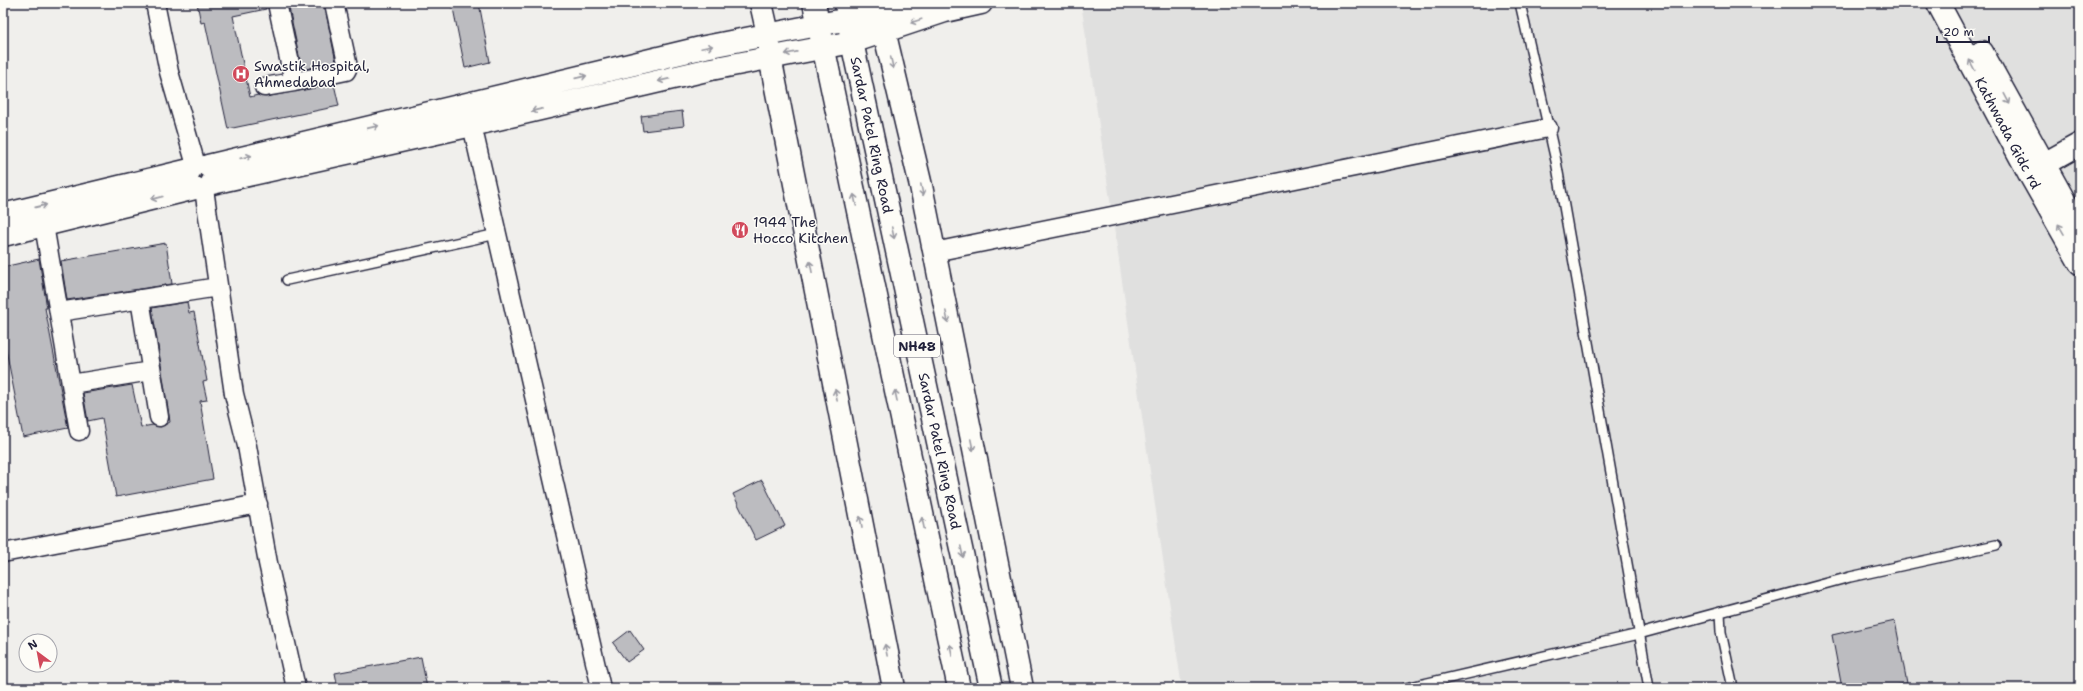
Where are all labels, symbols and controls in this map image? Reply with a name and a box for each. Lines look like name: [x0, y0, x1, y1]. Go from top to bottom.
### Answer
one-way arrow: [910, 18, 923, 25]
scale bar: [1937, 18, 1989, 44]
text: 20 m: [1943, 24, 1974, 40]
one-way arrow: [700, 42, 713, 50]
one-way arrow: [785, 49, 798, 57]
street label: Sardar Patel Ring Road: [847, 55, 897, 215]
one-way arrow: [889, 56, 896, 69]
place label: Swastik Hospital, Ahmedabad: [254, 57, 370, 91]
one-way arrow: [1967, 60, 1975, 72]
hospital icon: Swastik Hospital, Ahmedabad: [231, 64, 251, 84]
one-way arrow: [574, 73, 587, 80]
street label: Kathwada Gidc rd: [1971, 74, 2045, 192]
one-way arrow: [658, 77, 671, 84]
one-way arrow: [2004, 93, 2011, 105]
one-way arrow: [531, 107, 544, 114]
one-way arrow: [366, 122, 379, 130]
one-way arrow: [239, 152, 252, 160]
one-way arrow: [918, 183, 926, 196]
one-way arrow: [151, 194, 164, 202]
one-way arrow: [850, 194, 858, 207]
one-way arrow: [34, 201, 47, 209]
place label: 1944 The Hocco Kitchen: [753, 213, 849, 247]
restaurant icon: 1944 The Hocco Kitchen: [730, 220, 750, 240]
one-way arrow: [2056, 223, 2064, 235]
one-way arrow: [889, 226, 897, 239]
one-way arrow: [807, 261, 815, 274]
one-way arrow: [943, 310, 951, 323]
road number: NH48: [894, 335, 940, 357]
street label: Sardar Patel Ring Road: [915, 371, 965, 531]
one-way arrow: [832, 388, 840, 401]
one-way arrow: [892, 389, 900, 402]
one-way arrow: [968, 438, 976, 451]
one-way arrow: [857, 516, 865, 529]
one-way arrow: [919, 517, 927, 530]
one-way arrow: [958, 545, 966, 558]
north arrow: [18, 633, 58, 673]
text: N: [25, 636, 41, 654]
one-way arrow: [882, 644, 890, 657]
one-way arrow: [946, 644, 954, 657]

